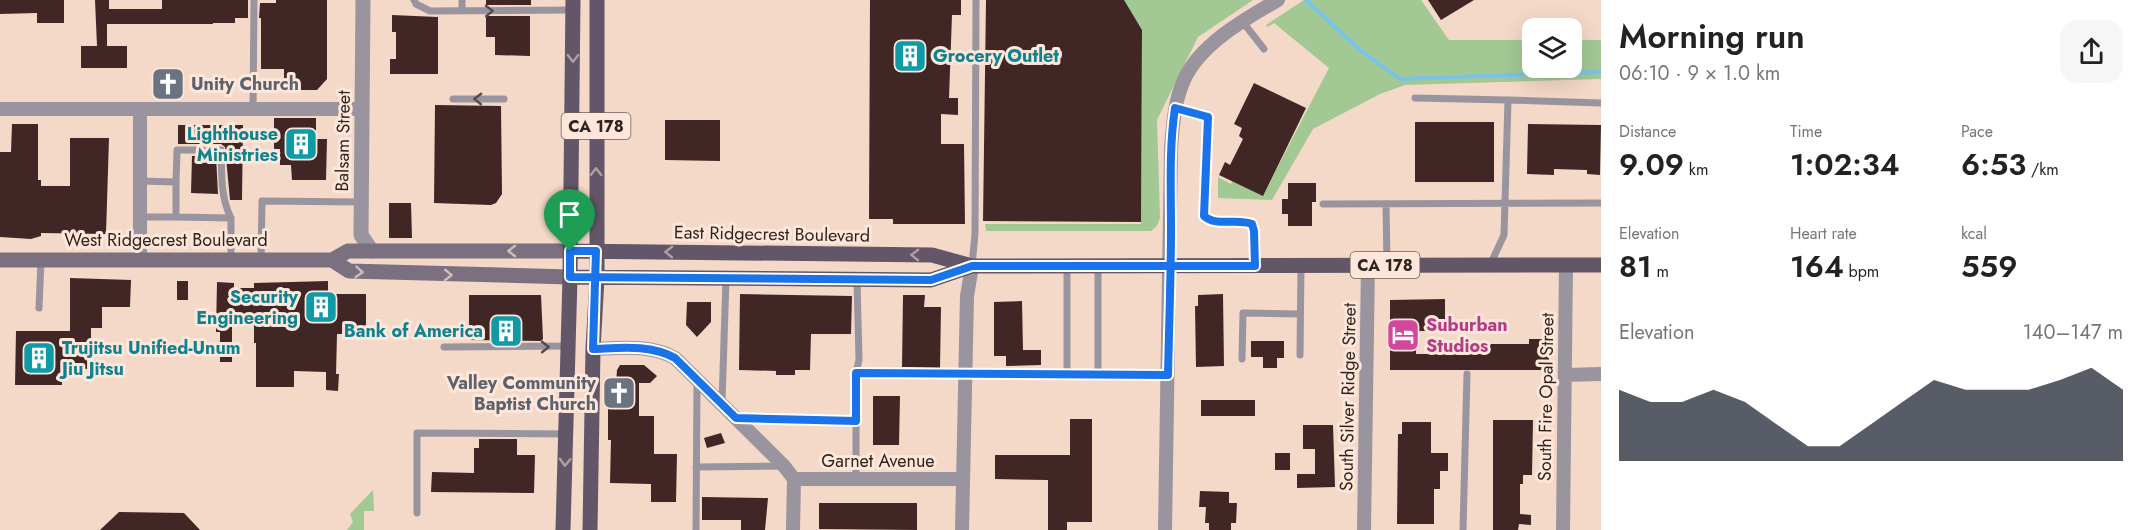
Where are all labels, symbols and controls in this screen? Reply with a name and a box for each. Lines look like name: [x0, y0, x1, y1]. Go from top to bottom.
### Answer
one-way arrow: [485, 5, 494, 17]
text: Morning run: [1619, 13, 1805, 60]
map controls: [1522, 18, 1582, 78]
button: layers: [1522, 18, 1582, 78]
button: share: [2060, 20, 2123, 83]
building icon: Grocery Outlet: [892, 38, 928, 74]
place label: Grocery Outlet: [933, 43, 1059, 69]
one-way arrow: [567, 54, 579, 63]
text: 06:10 · 9 × 1.0 km: [1619, 59, 1780, 88]
church icon: Unity Church: [150, 66, 186, 102]
place label: Unity Church: [191, 71, 299, 97]
street label: Balsam Street: [329, 90, 357, 192]
one-way arrow: [474, 93, 483, 105]
road number: CA 178: [562, 113, 630, 139]
text: Distance: [1619, 120, 1676, 143]
text: Time: [1790, 120, 1822, 143]
text: Pace: [1961, 120, 1993, 143]
place label: Lighthouse Ministries: [187, 121, 278, 168]
building icon: Lighthouse Ministries: [283, 126, 319, 162]
text: 9.09: [1619, 143, 1684, 186]
text: 1:02:34: [1790, 143, 1900, 186]
text: 6:53: [1961, 143, 2026, 186]
text: km: [1684, 158, 1708, 181]
text: /km: [2026, 158, 2059, 181]
one-way arrow: [590, 167, 602, 176]
pin: [544, 189, 595, 251]
icon: arrive: [553, 198, 586, 231]
street label: East Ridgecrest Boulevard: [674, 219, 870, 249]
text: Elevation: [1619, 222, 1679, 245]
text: Heart rate: [1790, 222, 1857, 245]
text: kcal: [1961, 222, 1987, 245]
street label: West Ridgecrest Boulevard: [64, 227, 268, 253]
one-way arrow: [507, 245, 516, 257]
text: 81: [1619, 245, 1652, 288]
text: 164: [1790, 245, 1844, 288]
text: 559: [1961, 245, 2017, 288]
one-way arrow: [665, 246, 674, 259]
one-way arrow: [911, 249, 920, 261]
road number: CA 178: [1350, 252, 1420, 278]
text: m: [1652, 260, 1669, 283]
text: bpm: [1844, 260, 1879, 283]
one-way arrow: [354, 265, 363, 278]
one-way arrow: [443, 269, 452, 281]
place label: Security Engineering: [196, 284, 299, 331]
building icon: Security Engineering: [303, 289, 339, 325]
street label: South Silver Ridge Street: [1333, 302, 1363, 491]
place label: Suburban Studios: [1426, 312, 1508, 359]
street label: South Fire Opal Street: [1532, 312, 1560, 481]
building icon: Bank of America: [488, 313, 524, 349]
hotel icon: Suburban Studios: [1385, 317, 1421, 353]
place label: Bank of America: [344, 318, 483, 344]
text: Elevation: [1619, 318, 1694, 347]
text: 140–147 m: [2023, 318, 2123, 347]
place label: Trujitsu Unified-Unum Jiu Jitsu: [59, 335, 241, 382]
building icon: Trujitsu Unified-Unum Jiu Jitsu: [21, 340, 57, 376]
one-way arrow: [540, 341, 549, 353]
place label: Valley Community Baptist Church: [446, 370, 597, 417]
church icon: Valley Community Baptist Church: [601, 375, 637, 411]
street label: Garnet Avenue: [821, 448, 935, 474]
one-way arrow: [559, 457, 571, 466]

